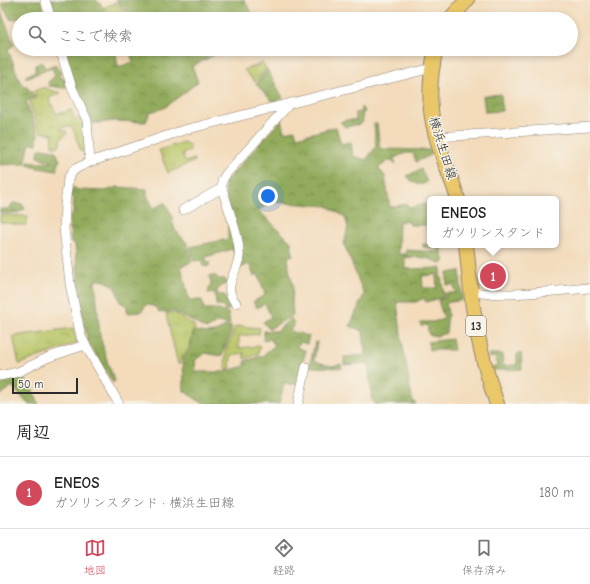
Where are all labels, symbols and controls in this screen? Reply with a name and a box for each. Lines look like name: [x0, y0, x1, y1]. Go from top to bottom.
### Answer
search box: [12, 12, 578, 56]
icon: search: [26, 23, 48, 45]
text: ここで検索: [58, 27, 133, 45]
street label: 横浜生田線: [426, 115, 460, 182]
your location: [258, 186, 278, 206]
popup: [427, 196, 559, 248]
text: ENEOS: [441, 204, 486, 222]
text: ガソリンスタンド: [441, 225, 545, 240]
pin: 1: [480, 261, 506, 291]
road number: 13: [466, 316, 486, 336]
scale bar: [12, 376, 78, 395]
text: 50 m: [18, 378, 43, 391]
text: 周辺: [16, 423, 50, 442]
text: ENEOS: [54, 474, 99, 492]
text: 1: [26, 485, 32, 500]
text: 180 m: [539, 485, 574, 500]
text: ガソリンスタンド · 横浜生田線: [54, 495, 234, 510]
tab: 地図: [84, 537, 106, 577]
tab: 経路: [273, 537, 295, 577]
tab: 保存済み: [462, 537, 506, 577]

